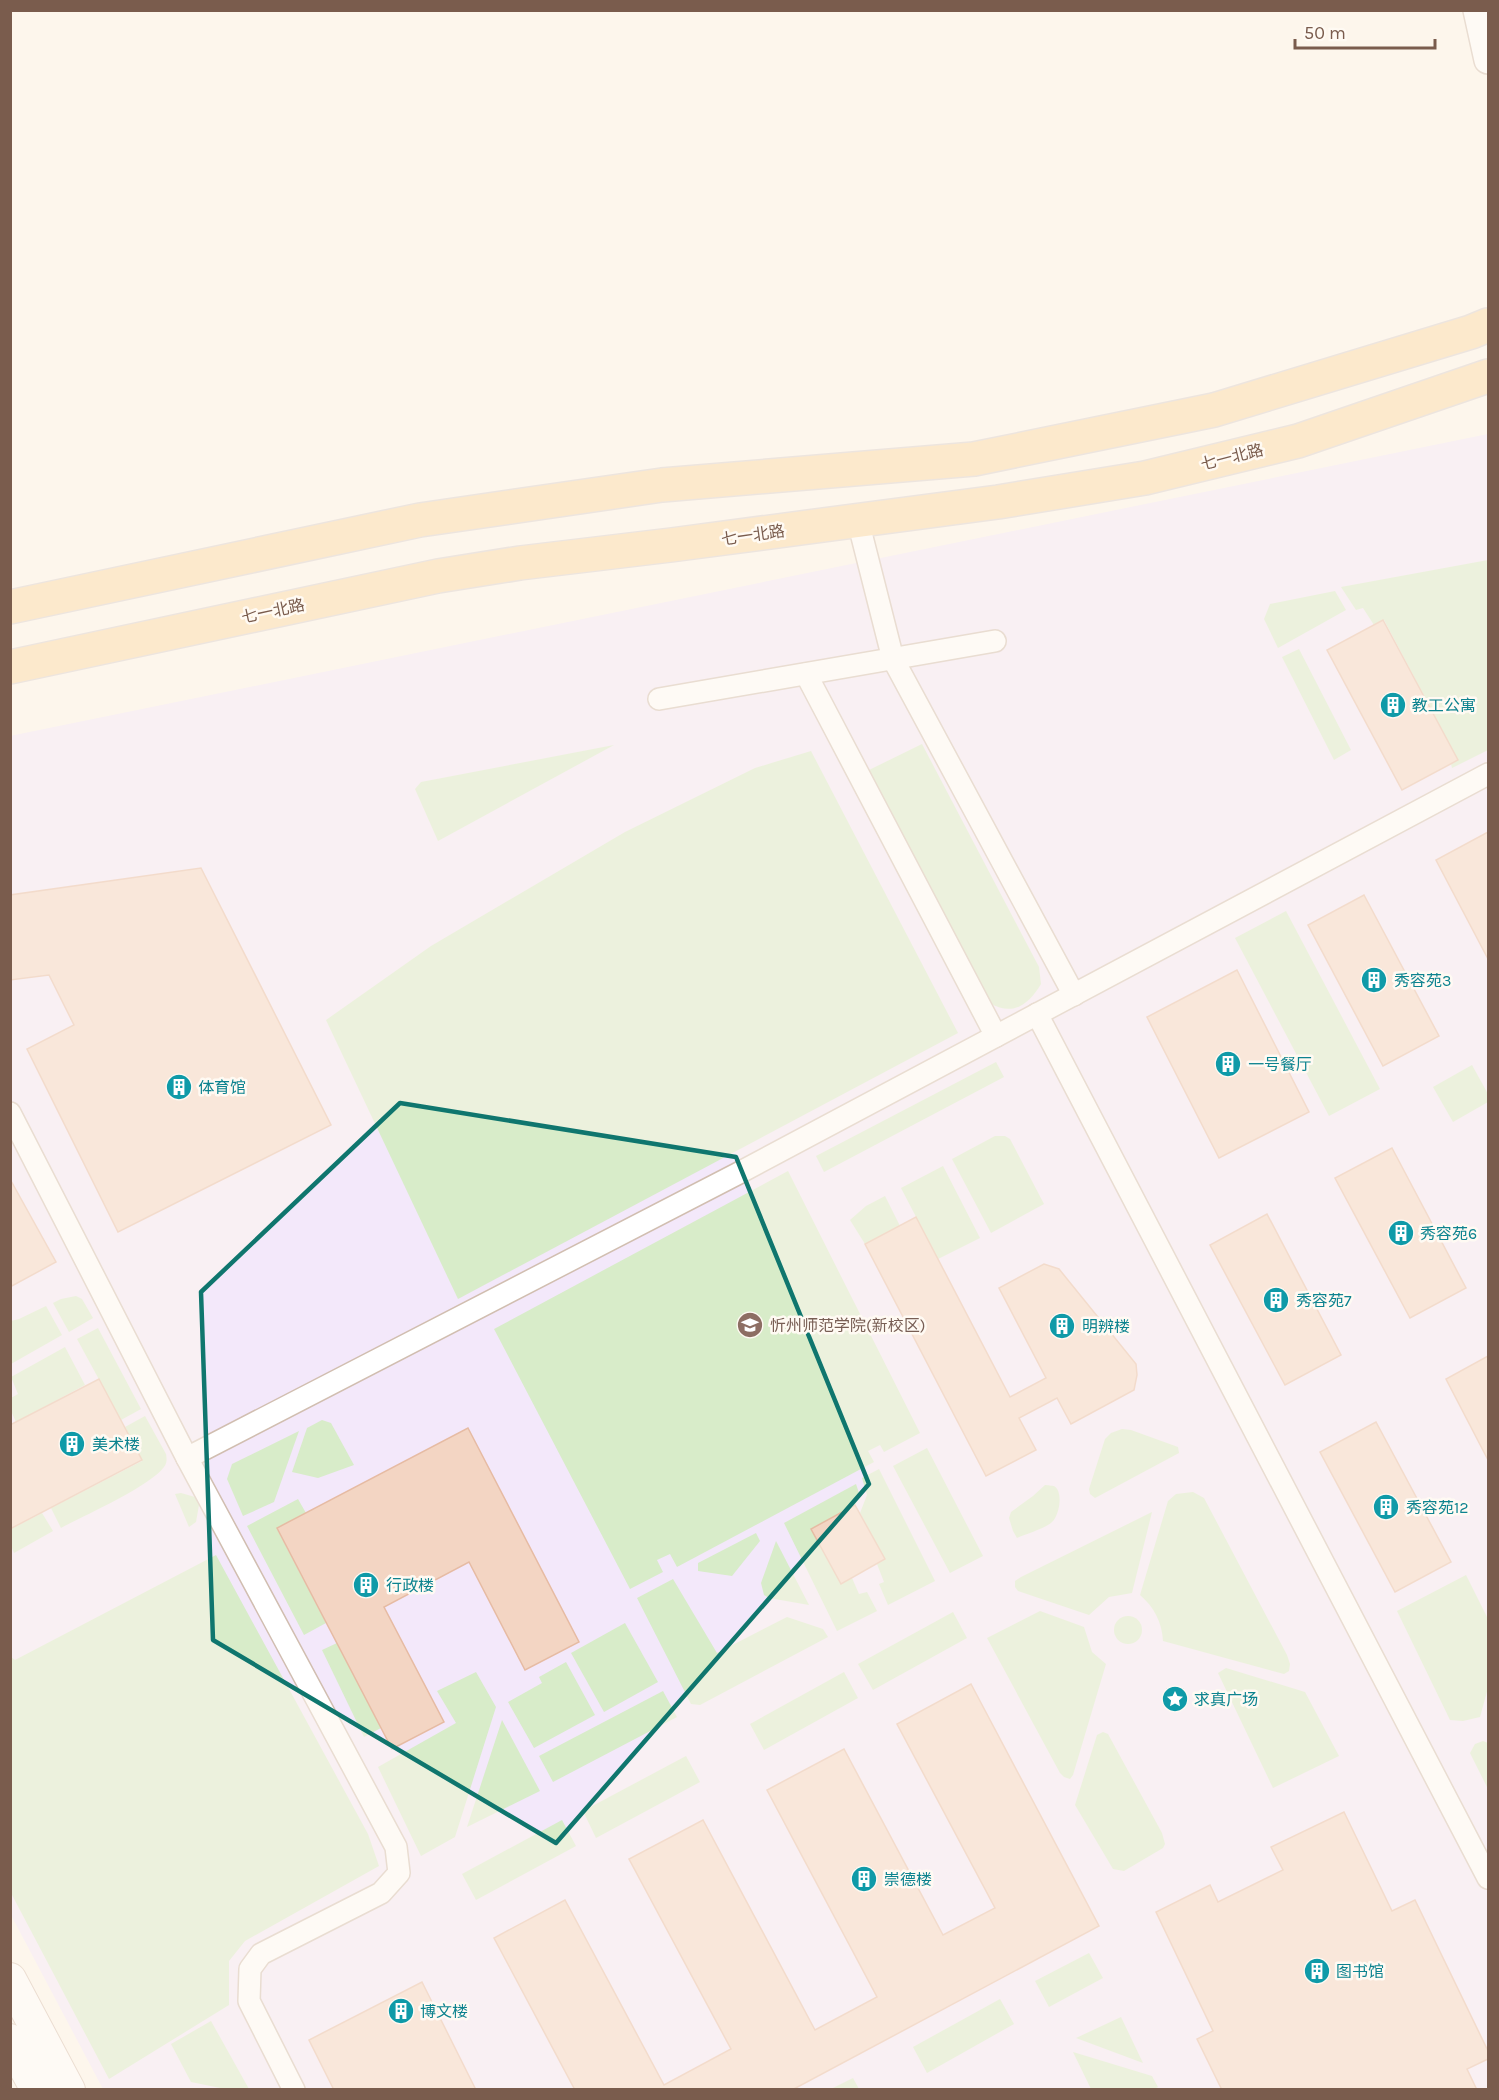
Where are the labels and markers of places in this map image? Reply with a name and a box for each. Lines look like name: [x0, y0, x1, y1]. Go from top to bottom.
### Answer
building icon: 教工公寓: [1378, 690, 1408, 720]
place label: 教工公寓: [1412, 696, 1476, 715]
building icon: 秀容苑3: [1359, 965, 1389, 995]
place label: 秀容苑3: [1394, 971, 1451, 990]
building icon: 一号餐厅: [1213, 1049, 1243, 1079]
place label: 一号餐厅: [1248, 1055, 1312, 1074]
building icon: 体育馆: [164, 1072, 194, 1102]
place label: 体育馆: [198, 1078, 246, 1097]
building icon: 秀容苑6: [1386, 1218, 1416, 1248]
place label: 秀容苑6: [1420, 1224, 1477, 1243]
building icon: 秀容苑7: [1261, 1285, 1291, 1315]
place label: 秀容苑7: [1296, 1291, 1352, 1310]
school or university icon: 忻州师范学院(新校区): [735, 1310, 765, 1340]
building icon: 明辨楼: [1047, 1311, 1077, 1341]
place label: 忻州师范学院(新校区): [770, 1316, 925, 1335]
place label: 明辨楼: [1082, 1317, 1130, 1336]
building icon: 美术楼: [57, 1429, 87, 1459]
place label: 美术楼: [92, 1435, 140, 1454]
building icon: 秀容苑12: [1371, 1492, 1401, 1522]
place label: 秀容苑12: [1406, 1498, 1469, 1517]
building icon: 行政楼: [351, 1570, 381, 1600]
place label: 行政楼: [386, 1576, 434, 1595]
place icon: 求真广场: [1160, 1684, 1190, 1714]
place label: 求真广场: [1194, 1690, 1258, 1709]
building icon: 崇德楼: [849, 1864, 879, 1894]
place label: 崇德楼: [884, 1870, 932, 1889]
building icon: 图书馆: [1302, 1956, 1332, 1986]
place label: 图书馆: [1336, 1962, 1384, 1981]
building icon: 博文楼: [386, 1996, 416, 2026]
place label: 博文楼: [420, 2002, 468, 2021]

